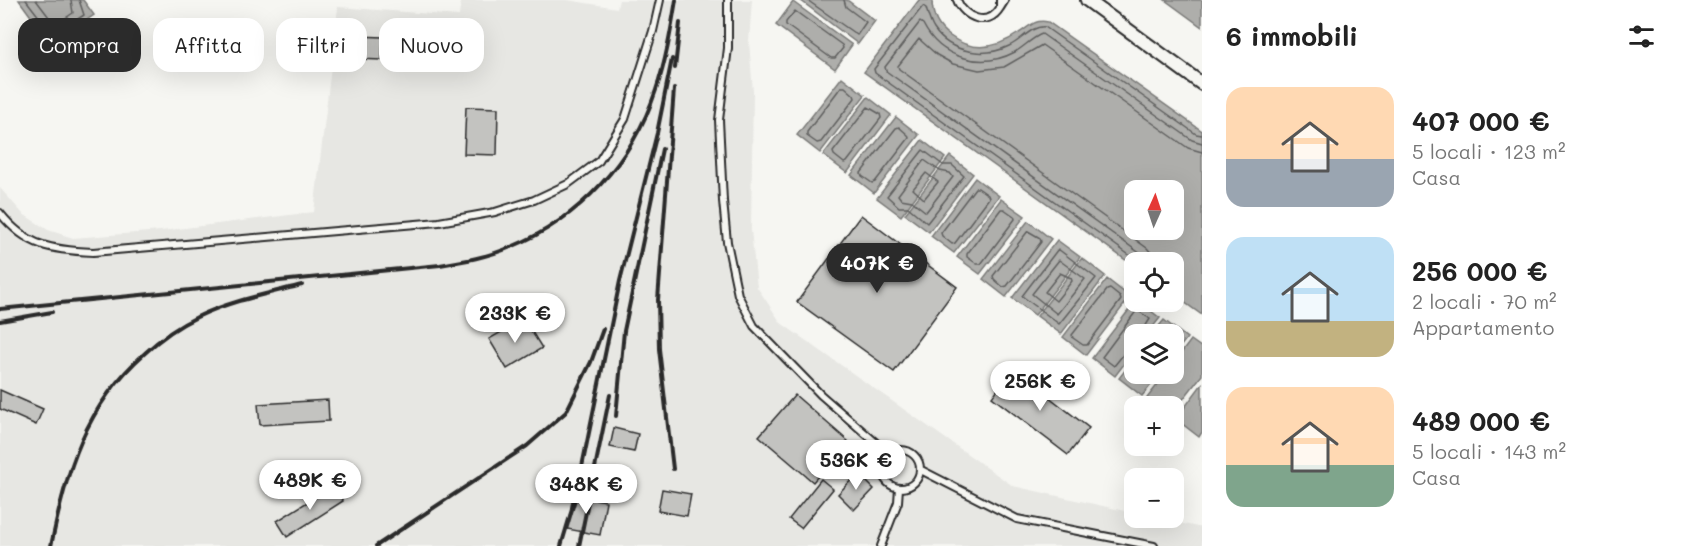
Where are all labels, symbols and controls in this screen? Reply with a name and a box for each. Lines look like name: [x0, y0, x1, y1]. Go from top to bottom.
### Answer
chip: Compra: [18, 18, 141, 72]
chip: Affitta: [153, 18, 264, 72]
chip: Filtri: [276, 18, 367, 72]
chip: Nuovo: [379, 18, 484, 72]
text: 6 immobili: [1226, 19, 1358, 53]
icon: filters: [1625, 20, 1658, 53]
text: 407 000 €: [1412, 104, 1550, 138]
icon: home: [1274, 111, 1346, 183]
text: 5 locali · 123 m²: [1412, 138, 1566, 164]
text: Casa: [1412, 164, 1461, 190]
north arrow: [1124, 180, 1184, 240]
map controls: [1124, 180, 1184, 528]
pin: 407K €: [828, 243, 926, 294]
text: 407K €: [840, 249, 914, 275]
button: locate: [1124, 252, 1184, 312]
text: 256 000 €: [1412, 254, 1547, 288]
icon: home: [1274, 261, 1346, 333]
text: 2 locali · 70 m²: [1412, 288, 1557, 314]
pin: 233K €: [466, 293, 564, 344]
text: 233K €: [479, 299, 551, 325]
text: Appartamento: [1412, 314, 1554, 340]
button: layers: [1124, 324, 1184, 384]
pin: 256K €: [991, 361, 1089, 412]
text: 256K €: [1004, 367, 1076, 393]
button: +: [1124, 396, 1184, 456]
text: 489 000 €: [1412, 404, 1550, 438]
icon: home: [1274, 411, 1346, 483]
text: 5 locali · 143 m²: [1412, 438, 1566, 464]
pin: 536K €: [807, 440, 905, 491]
text: 536K €: [820, 446, 892, 472]
pin: 489K €: [261, 460, 359, 511]
pin: 348K €: [537, 464, 635, 515]
text: Casa: [1412, 464, 1461, 490]
text: 489K €: [273, 466, 347, 492]
button: −: [1124, 468, 1184, 528]
text: 348K €: [549, 470, 623, 496]

